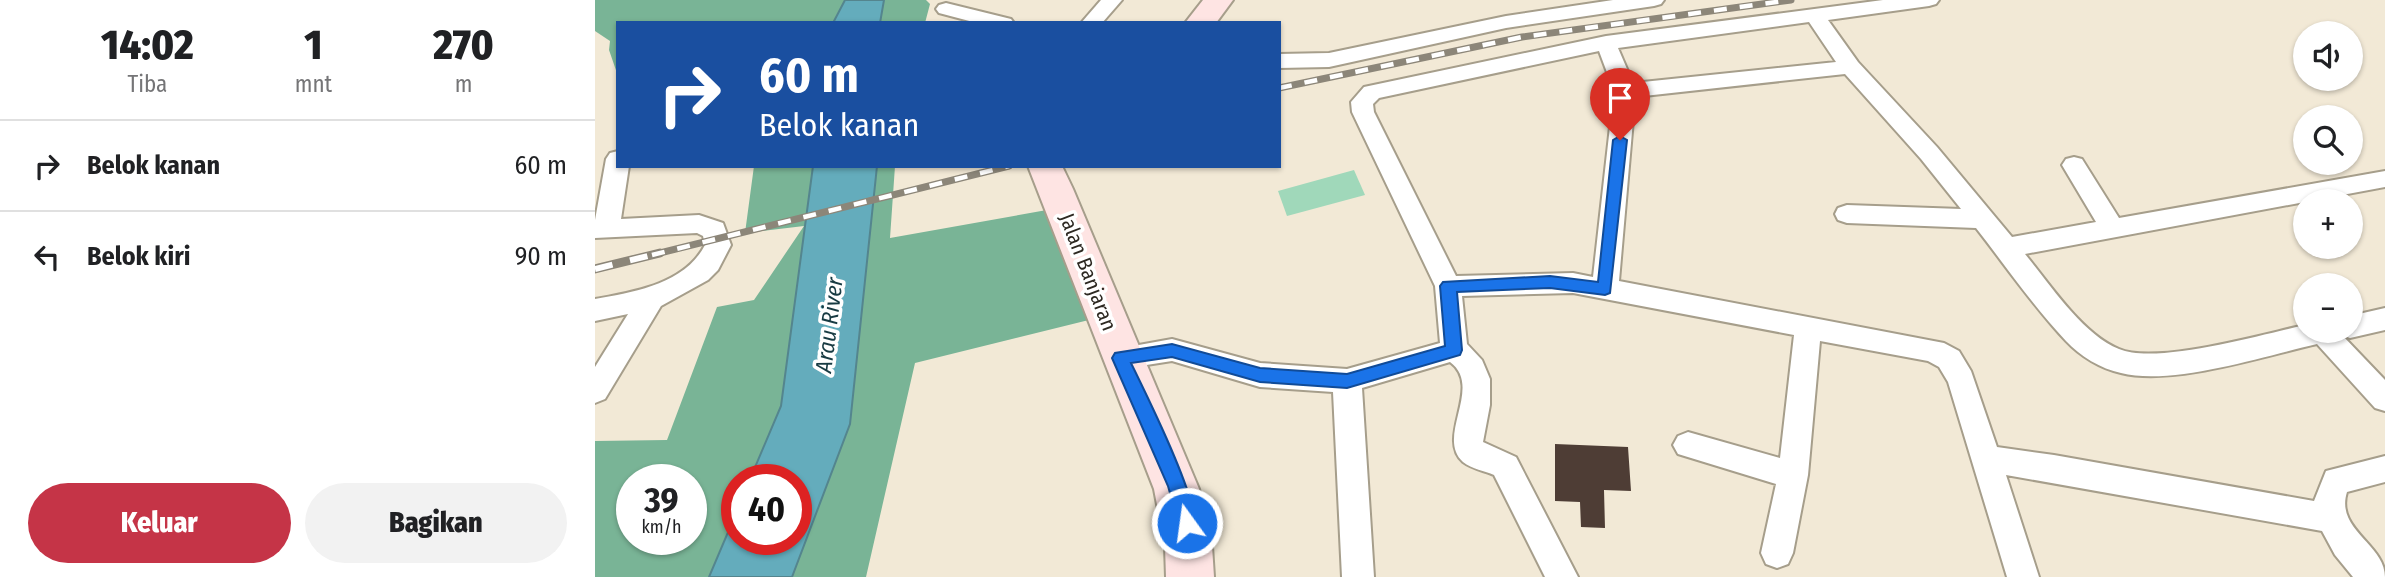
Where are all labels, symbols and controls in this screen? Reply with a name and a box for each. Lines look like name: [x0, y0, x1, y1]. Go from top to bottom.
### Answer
text: 14:02: [101, 20, 194, 70]
text: 1: [304, 20, 323, 70]
text: 270: [433, 20, 494, 70]
map controls: [2293, 21, 2363, 343]
button: sound: [2293, 21, 2363, 91]
text: 60 m: [759, 46, 859, 105]
icon: right: [644, 49, 735, 140]
pin: [1590, 68, 1650, 140]
text: Tiba: [128, 70, 167, 98]
text: mnt: [295, 70, 332, 98]
text: m: [455, 70, 472, 98]
icon: arrive: [1601, 79, 1639, 117]
button: search: [2293, 105, 2363, 175]
text: Belok kanan: [759, 106, 919, 144]
icon: right: [28, 147, 66, 185]
text: Belok kanan: [87, 150, 220, 181]
text: 60 m: [514, 150, 567, 181]
button: +: [2293, 189, 2363, 259]
street label: Jalan Banjaran: [1054, 209, 1122, 335]
icon: left: [28, 238, 66, 276]
text: Belok kiri: [87, 241, 190, 272]
text: 90 m: [515, 241, 567, 272]
button: −: [2293, 273, 2363, 343]
water label: Arau River: [809, 275, 849, 375]
speed limit sign: 40: [721, 464, 812, 555]
text: 39: [644, 479, 679, 521]
button: Keluar: [28, 483, 291, 563]
button: Bagikan: [305, 483, 567, 563]
position arrow: [1150, 486, 1224, 560]
text: km/h: [641, 516, 682, 538]

